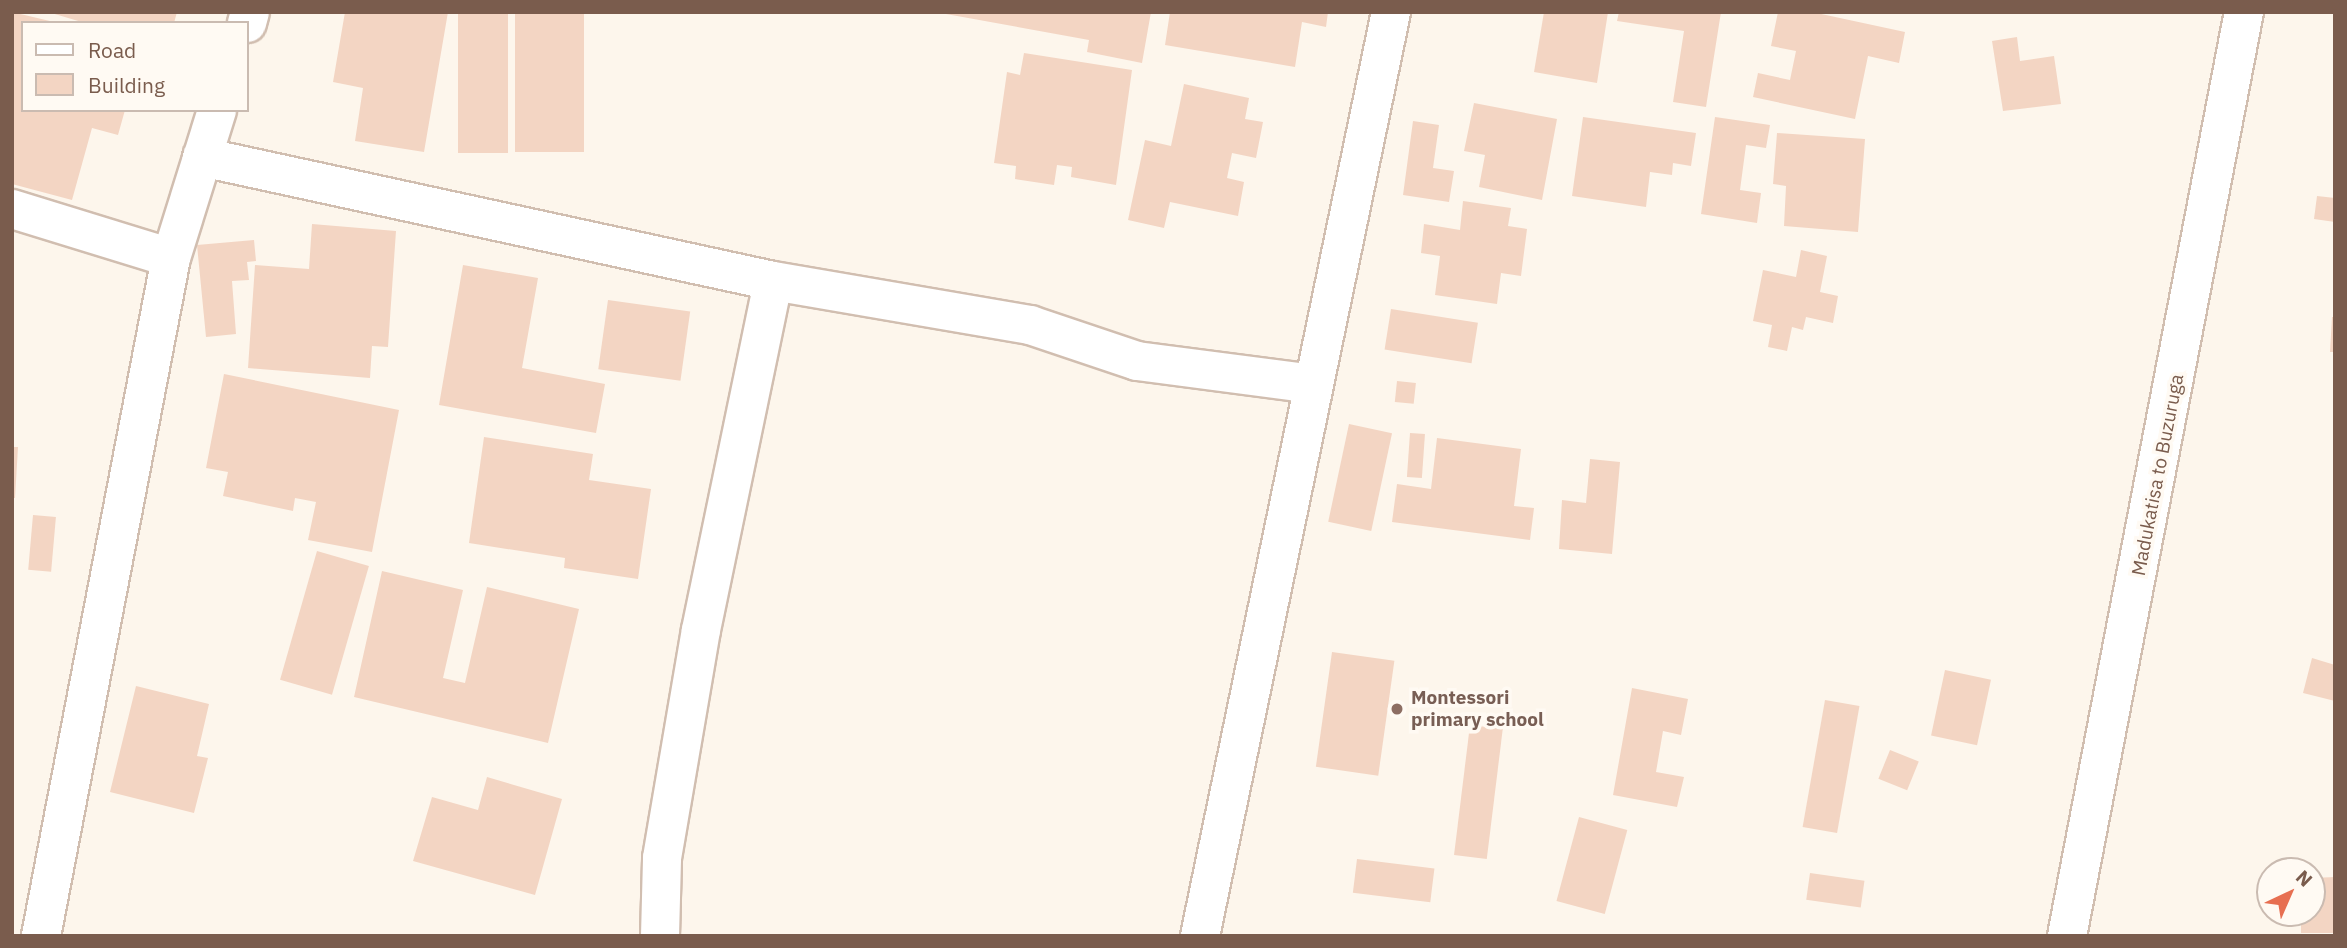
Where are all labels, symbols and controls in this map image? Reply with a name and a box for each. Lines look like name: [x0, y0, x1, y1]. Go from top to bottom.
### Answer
legend: [21, 21, 248, 112]
text: Road: [88, 36, 136, 64]
text: Building: [88, 71, 165, 99]
street label: Madukatisa to Buzuruga: [2127, 372, 2189, 578]
place label: Montessori primary school: [1411, 687, 1544, 731]
marker: Montessori primary school: [1389, 701, 1405, 717]
north arrow: [2256, 857, 2326, 927]
text: N: [2291, 865, 2317, 892]

